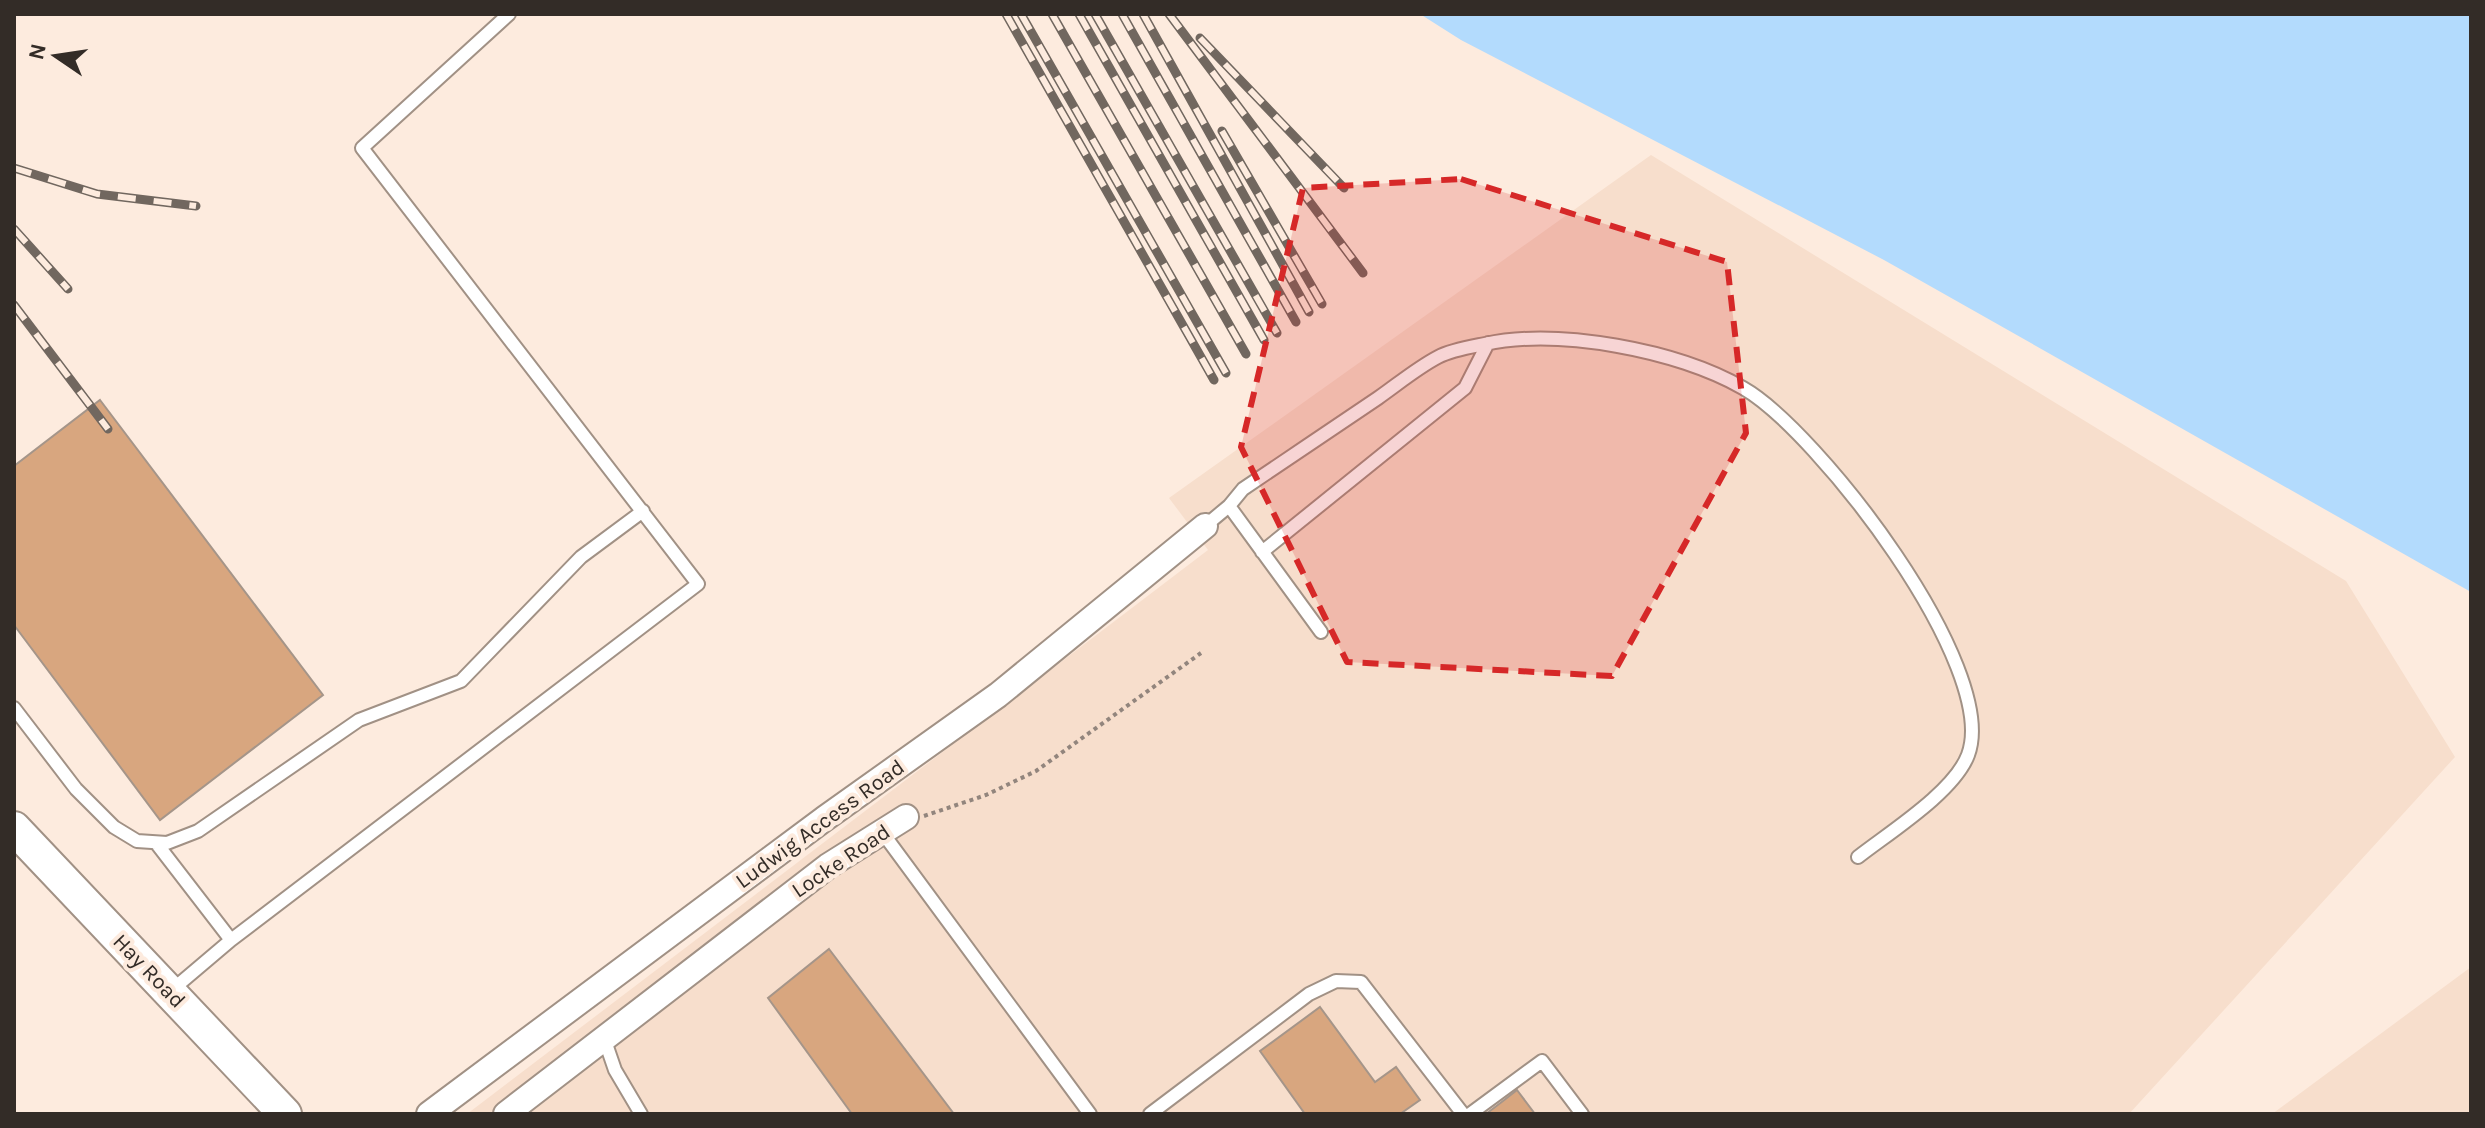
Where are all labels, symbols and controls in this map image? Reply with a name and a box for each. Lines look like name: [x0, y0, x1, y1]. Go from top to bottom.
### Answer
north arrow: [16, 16, 96, 96]
text: N: [23, 41, 52, 62]
street label: Ludwig Access Road: [730, 754, 910, 894]
street label: Locke Road: [787, 819, 895, 903]
street label: Hay Road: [107, 929, 191, 1013]

